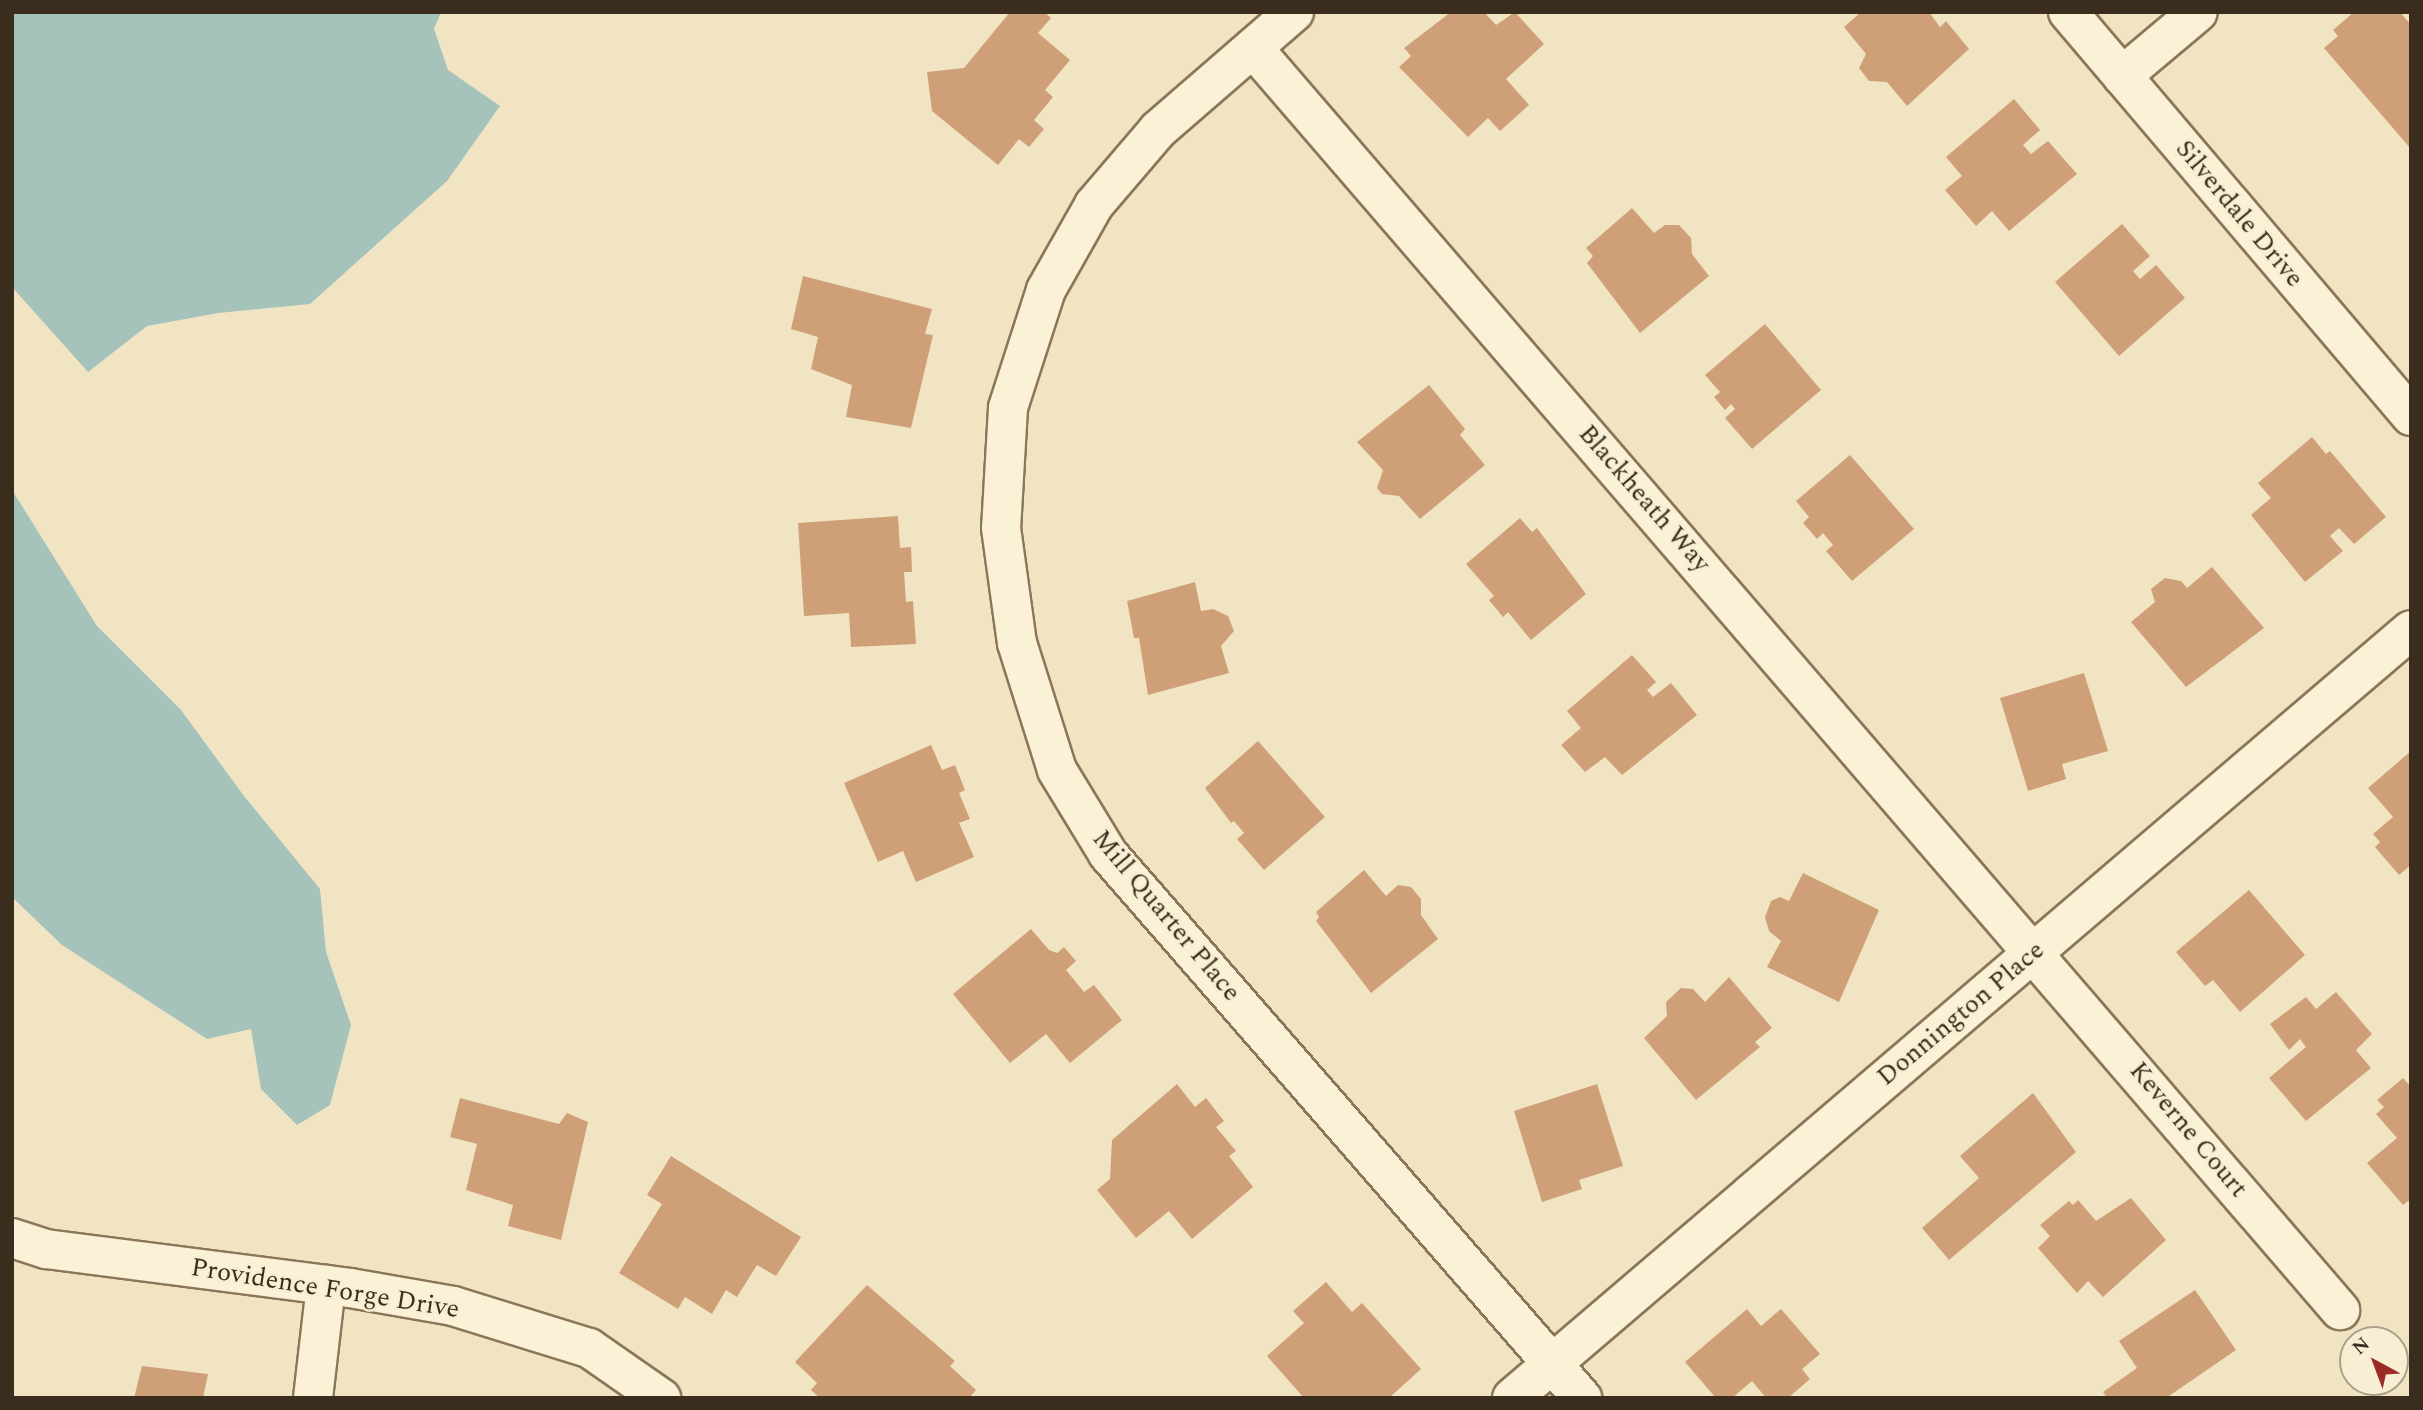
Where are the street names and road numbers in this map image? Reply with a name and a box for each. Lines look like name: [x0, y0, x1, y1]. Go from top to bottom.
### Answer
street label: Silverdale Drive: [2168, 134, 2310, 294]
street label: Blackheath Way: [1571, 419, 1717, 579]
street label: Mill Quarter Place: [1085, 824, 1247, 1008]
street label: Donnington Place: [1871, 935, 2051, 1093]
street label: Keverne Court: [2122, 1056, 2254, 1204]
street label: Providence Forge Drive: [189, 1252, 461, 1326]

